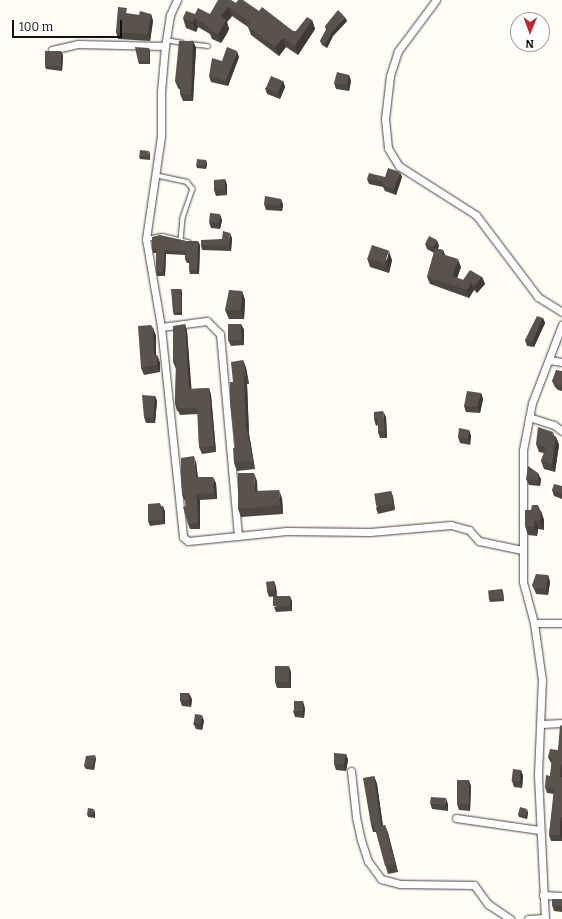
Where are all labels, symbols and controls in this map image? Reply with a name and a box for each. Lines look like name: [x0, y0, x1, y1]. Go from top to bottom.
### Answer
scale bar: [14, 12, 124, 38]
north arrow: [510, 12, 550, 52]
text: 100 m: [19, 20, 53, 34]
text: N: [525, 37, 534, 50]

